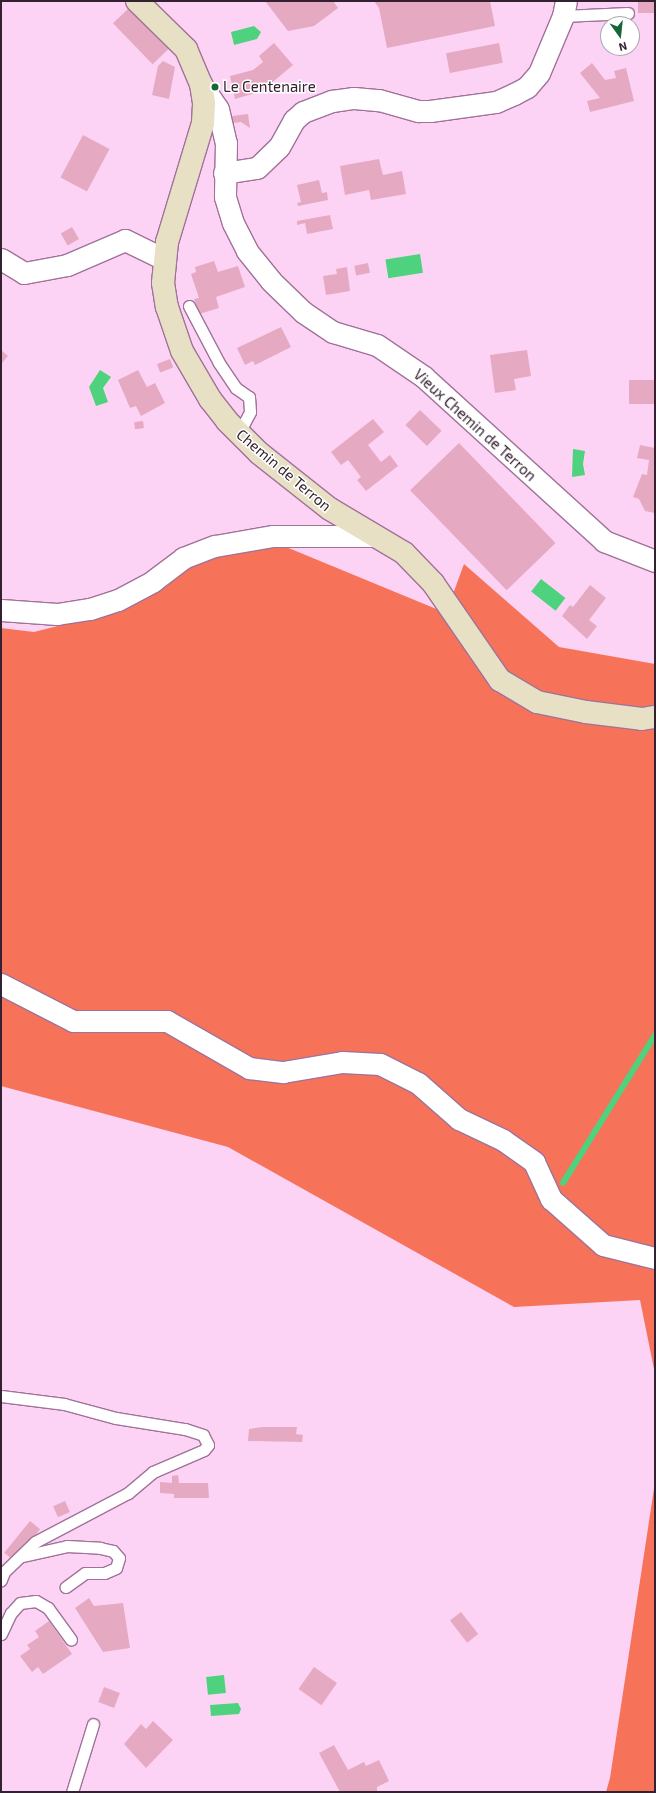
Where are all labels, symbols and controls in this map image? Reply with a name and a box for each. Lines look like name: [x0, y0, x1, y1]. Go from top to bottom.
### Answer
north arrow: [600, 16, 640, 56]
text: N: [617, 40, 629, 54]
place label: Le Centenaire: [223, 78, 316, 96]
marker: Le Centenaire: [210, 82, 220, 92]
street label: Vieux Chemin de Terron: [410, 365, 540, 485]
street label: Chemin de Terron: [233, 425, 335, 515]

